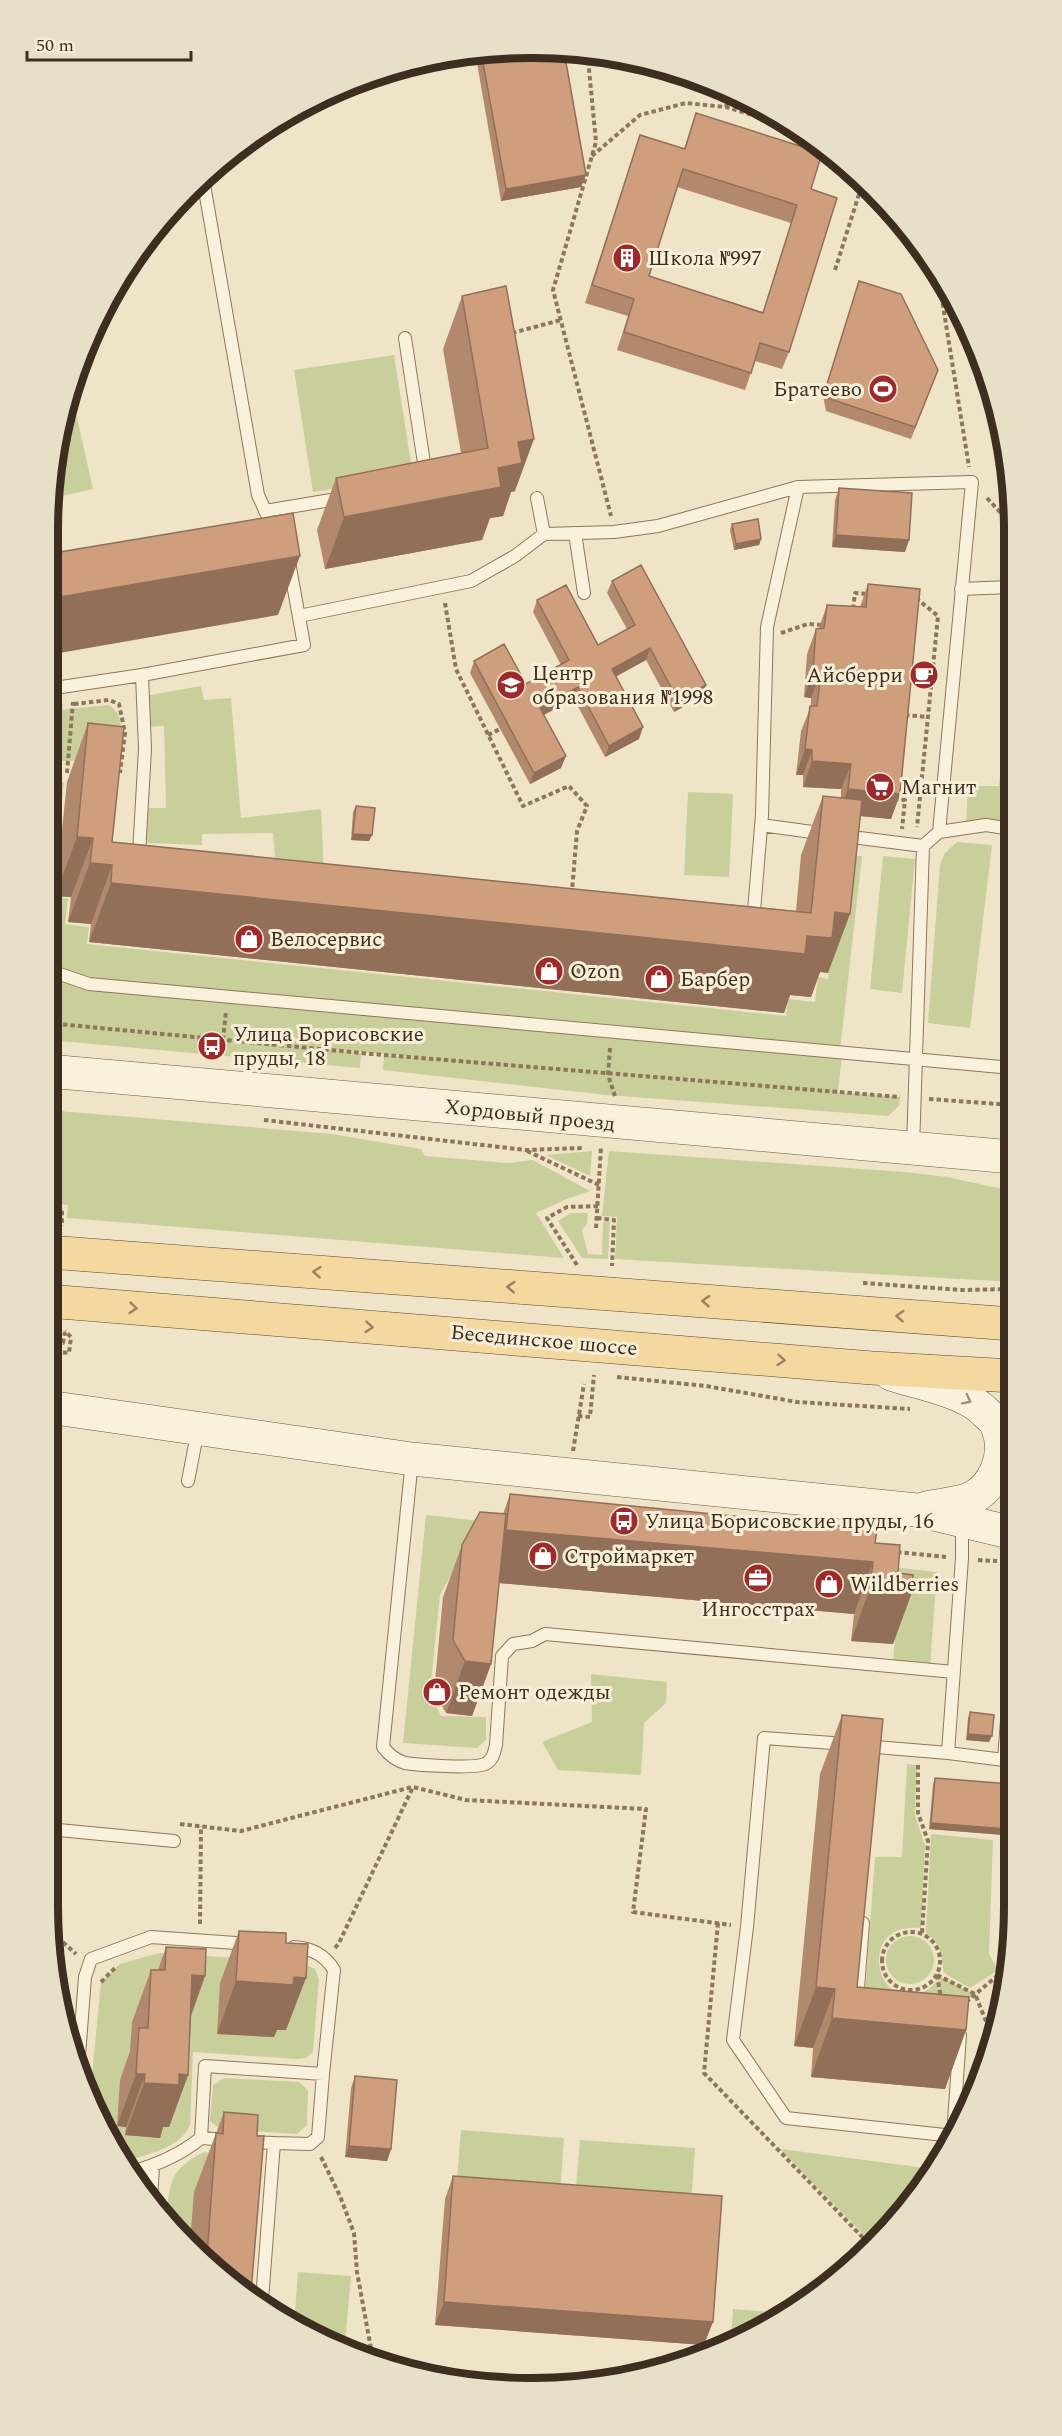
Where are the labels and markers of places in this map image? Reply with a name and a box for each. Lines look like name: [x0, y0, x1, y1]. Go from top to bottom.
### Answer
building icon: Школа №997: [611, 242, 643, 274]
place label: Школа №997: [648, 243, 762, 275]
sports icon: Братеево: [867, 373, 899, 405]
place label: Братеево: [773, 374, 862, 406]
place label: Центр образования №1998: [532, 658, 713, 714]
cafe icon: Айсберри: [908, 659, 940, 691]
place label: Айсберри: [807, 660, 903, 692]
school or university icon: Центр образования №1998: [495, 669, 527, 701]
supermarket icon: Магнит: [864, 771, 896, 803]
place label: Магнит: [901, 772, 976, 804]
shop icon: Велосервис: [233, 923, 265, 955]
place label: Велосервис: [270, 924, 382, 956]
shop icon: Ozon: [533, 955, 565, 987]
place label: Ozon: [570, 956, 620, 988]
shop icon: Барбер: [643, 963, 675, 995]
place label: Барбер: [680, 964, 750, 996]
place label: Улица Борисовские пруды, 18: [233, 1019, 424, 1075]
bus stop icon: Улица Борисовские пруды, 18: [196, 1030, 228, 1062]
bus stop icon: Улица Борисовские пруды, 16: [608, 1505, 640, 1537]
place label: Улица Борисовские пруды, 16: [645, 1506, 934, 1538]
shop icon: Строймаркет: [527, 1540, 559, 1572]
place label: Строймаркет: [564, 1541, 694, 1573]
office icon: Ингосстрах: [742, 1562, 774, 1594]
shop icon: Wildberries: [813, 1568, 845, 1600]
place label: Wildberries: [850, 1569, 959, 1601]
place label: Ингосстрах: [701, 1594, 815, 1626]
shop icon: Ремонт одежды: [421, 1676, 453, 1708]
place label: Ремонт одежды: [458, 1677, 610, 1709]

